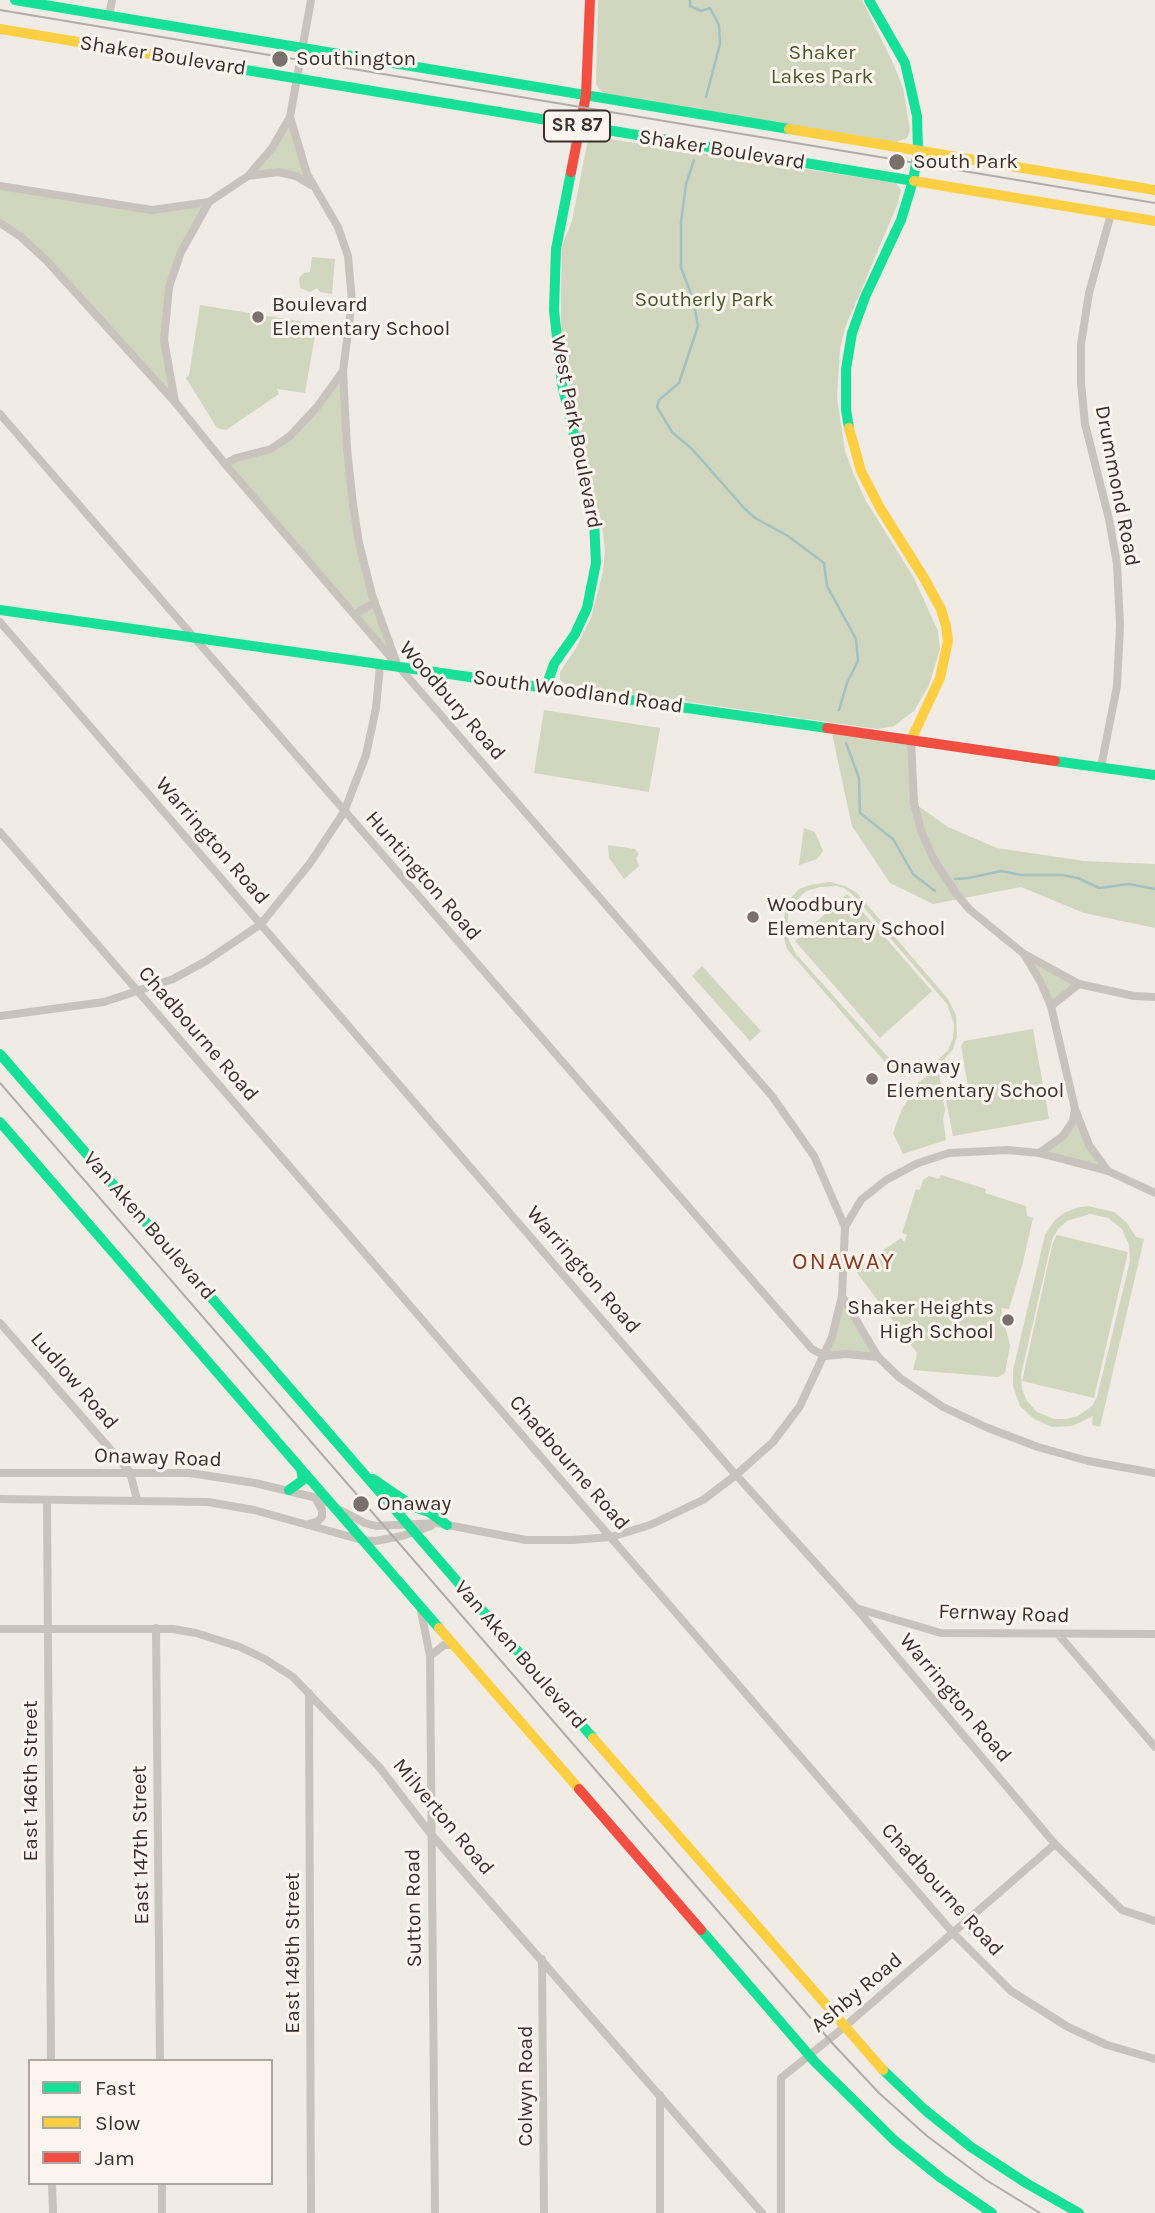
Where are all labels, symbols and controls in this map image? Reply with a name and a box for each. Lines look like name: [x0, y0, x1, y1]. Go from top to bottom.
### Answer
street label: Shaker Boulevard: [78, 30, 248, 82]
park label: Shaker Lakes Park: [771, 40, 873, 90]
place label: Southington: [296, 46, 416, 72]
marker: Southington: [270, 49, 290, 69]
road number: SR 87: [544, 110, 610, 142]
street label: Shaker Boulevard: [637, 124, 807, 176]
place label: South Park: [913, 149, 1018, 175]
marker: South Park: [887, 152, 907, 172]
park label: Southerly Park: [634, 287, 774, 313]
place label: Boulevard Elementary School: [272, 292, 450, 342]
marker: Boulevard Elementary School: [250, 309, 266, 325]
street label: West Park Boulevard: [545, 333, 607, 531]
street label: Drummond Road: [1089, 403, 1145, 569]
street label: Woodbury Road: [393, 636, 511, 766]
street label: South Woodland Road: [471, 665, 685, 719]
street label: Warrington Road: [150, 772, 274, 910]
street label: Huntington Road: [360, 806, 486, 946]
place label: Woodbury Elementary School: [767, 892, 945, 942]
marker: Woodbury Elementary School: [745, 909, 761, 925]
street label: Chadbourne Road: [133, 961, 263, 1107]
place label: Onaway Elementary School: [886, 1054, 1064, 1104]
marker: Onaway Elementary School: [864, 1071, 880, 1087]
street label: Van Aken Boulevard: [78, 1147, 220, 1305]
street label: Warrington Road: [521, 1201, 645, 1339]
district label: ONAWAY: [793, 1248, 895, 1276]
place label: Shaker Heights High School: [847, 1295, 994, 1345]
marker: Shaker Heights High School: [1000, 1312, 1016, 1328]
street label: Ludlow Road: [25, 1327, 123, 1435]
street label: Chadbourne Road: [504, 1390, 634, 1536]
street label: Onaway Road: [94, 1443, 222, 1473]
place label: Onaway: [377, 1491, 451, 1517]
marker: Onaway: [351, 1494, 371, 1514]
street label: Van Aken Boulevard: [449, 1576, 591, 1734]
street label: Fernway Road: [938, 1599, 1070, 1629]
street label: Warrington Road: [894, 1628, 1016, 1768]
street label: East 146th Street: [18, 1700, 44, 1862]
street label: Milverton Road: [387, 1754, 499, 1880]
street label: East 147th Street: [127, 1765, 155, 1925]
street label: Chadbourne Road: [876, 1818, 1008, 1962]
street label: Sutton Road: [400, 1848, 428, 1968]
street label: East 149th Street: [280, 1872, 306, 2034]
street label: Ashby Road: [806, 1948, 908, 2038]
street label: Colwyn Road: [513, 2025, 539, 2147]
legend: [28, 2059, 273, 2185]
text: Fast: [95, 2076, 136, 2100]
text: Slow: [95, 2111, 140, 2135]
text: Jam: [95, 2146, 135, 2170]

